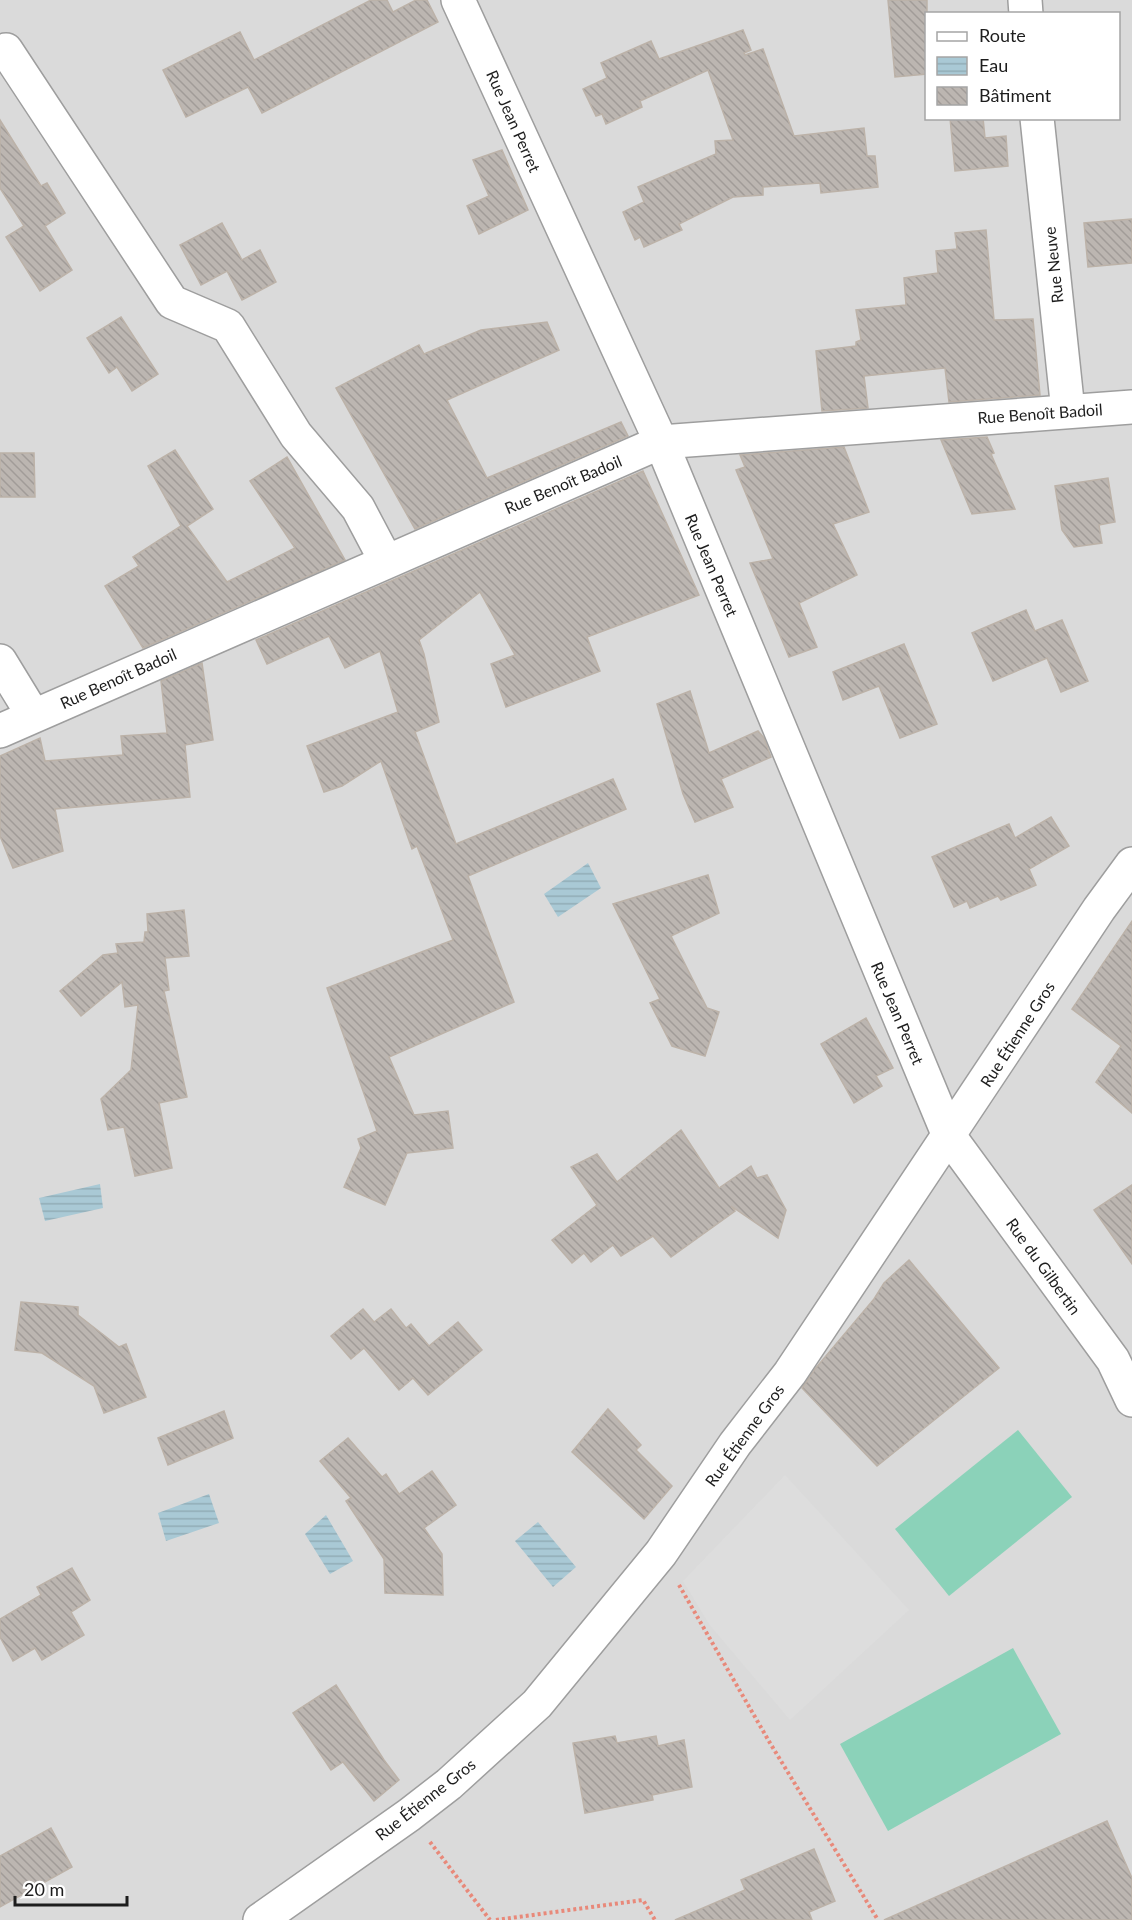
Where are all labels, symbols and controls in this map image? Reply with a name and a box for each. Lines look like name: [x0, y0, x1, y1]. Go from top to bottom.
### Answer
legend: [925, 12, 1120, 120]
text: Route: [979, 24, 1026, 46]
text: Eau: [979, 54, 1008, 76]
street label: Rue Jean Perret: [483, 67, 545, 175]
text: Bâtiment: [979, 84, 1052, 106]
street label: Rue Neuve: [1040, 226, 1066, 304]
street label: Rue Benoît Badoil: [977, 399, 1103, 427]
street label: Rue Benoît Badoil: [502, 451, 624, 517]
street label: Rue Jean Perret: [682, 511, 742, 619]
street label: Rue Benoît Badoil: [57, 644, 179, 712]
street label: Rue Jean Perret: [868, 959, 928, 1067]
street label: Rue Étienne Gros: [976, 978, 1058, 1090]
street label: Rue du Gilbertin: [1003, 1214, 1085, 1318]
street label: Rue Étienne Gros: [701, 1380, 788, 1490]
street label: Rue Étienne Gros: [371, 1754, 479, 1844]
scale bar: [15, 1869, 128, 1907]
text: 20 m: [24, 1878, 64, 1900]

